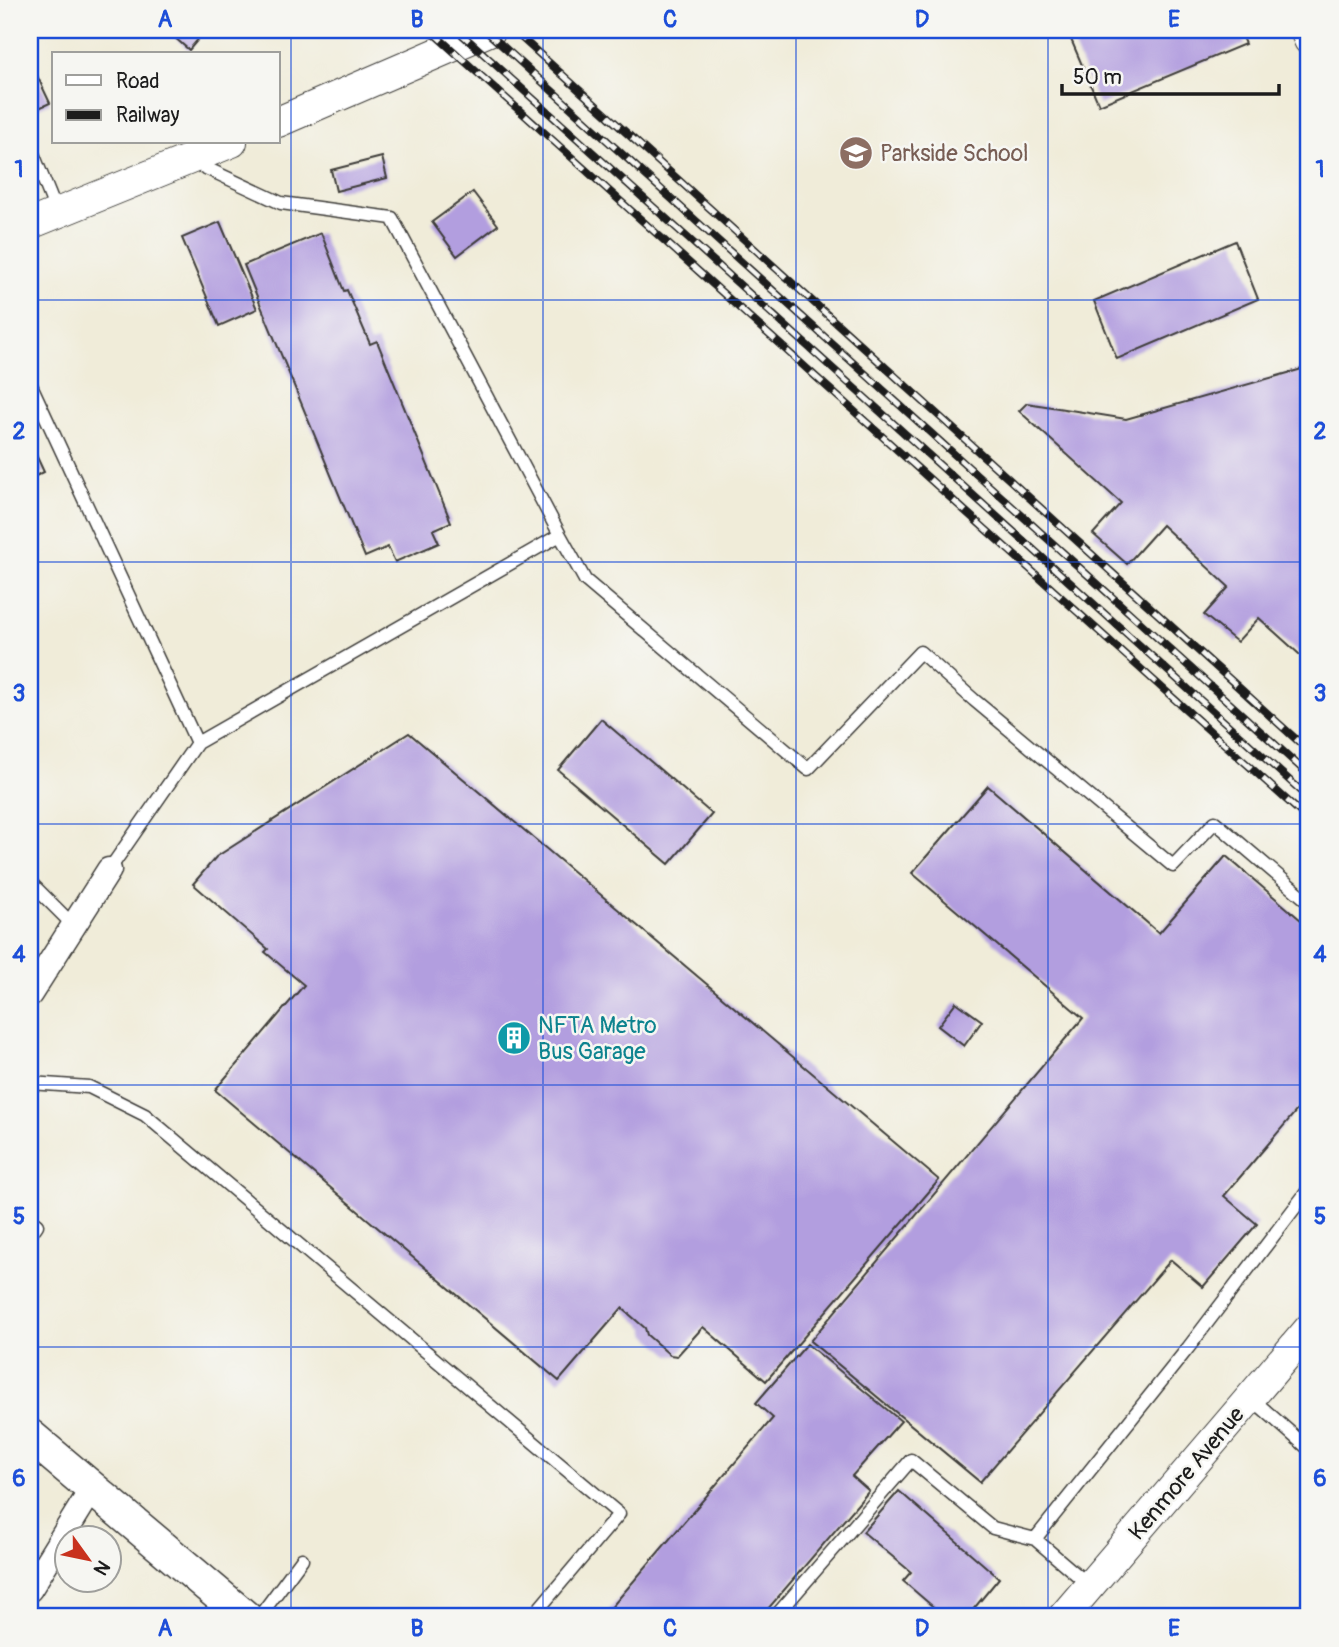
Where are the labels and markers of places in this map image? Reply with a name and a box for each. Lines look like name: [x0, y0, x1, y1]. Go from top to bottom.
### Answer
school or university icon: Parkside School: [837, 134, 875, 172]
place label: Parkside School: [880, 139, 1029, 168]
place label: NFTA Metro Bus Garage: [538, 1011, 657, 1066]
building icon: NFTA Metro Bus Garage: [495, 1019, 533, 1057]

